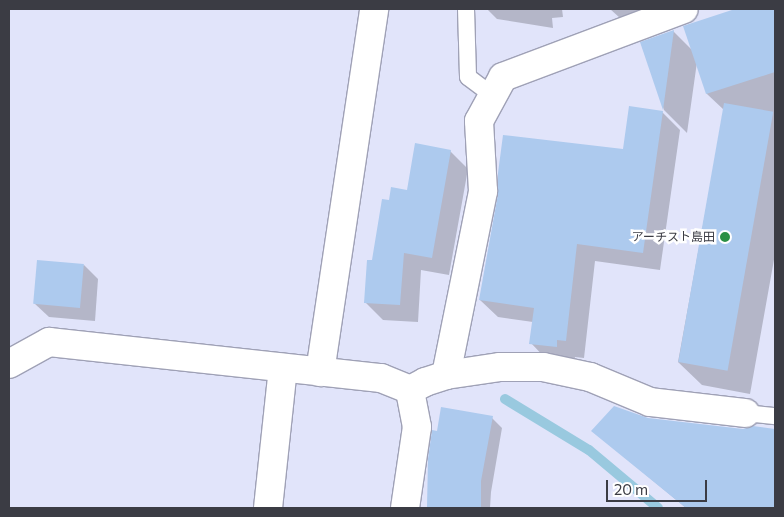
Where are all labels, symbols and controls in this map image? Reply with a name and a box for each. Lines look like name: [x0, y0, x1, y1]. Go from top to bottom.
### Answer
place label: アーチスト島田: [632, 230, 715, 244]
marker: アーチスト島田: [719, 231, 731, 243]
scale bar: [609, 470, 710, 502]
text: 20 m: [614, 480, 648, 498]

